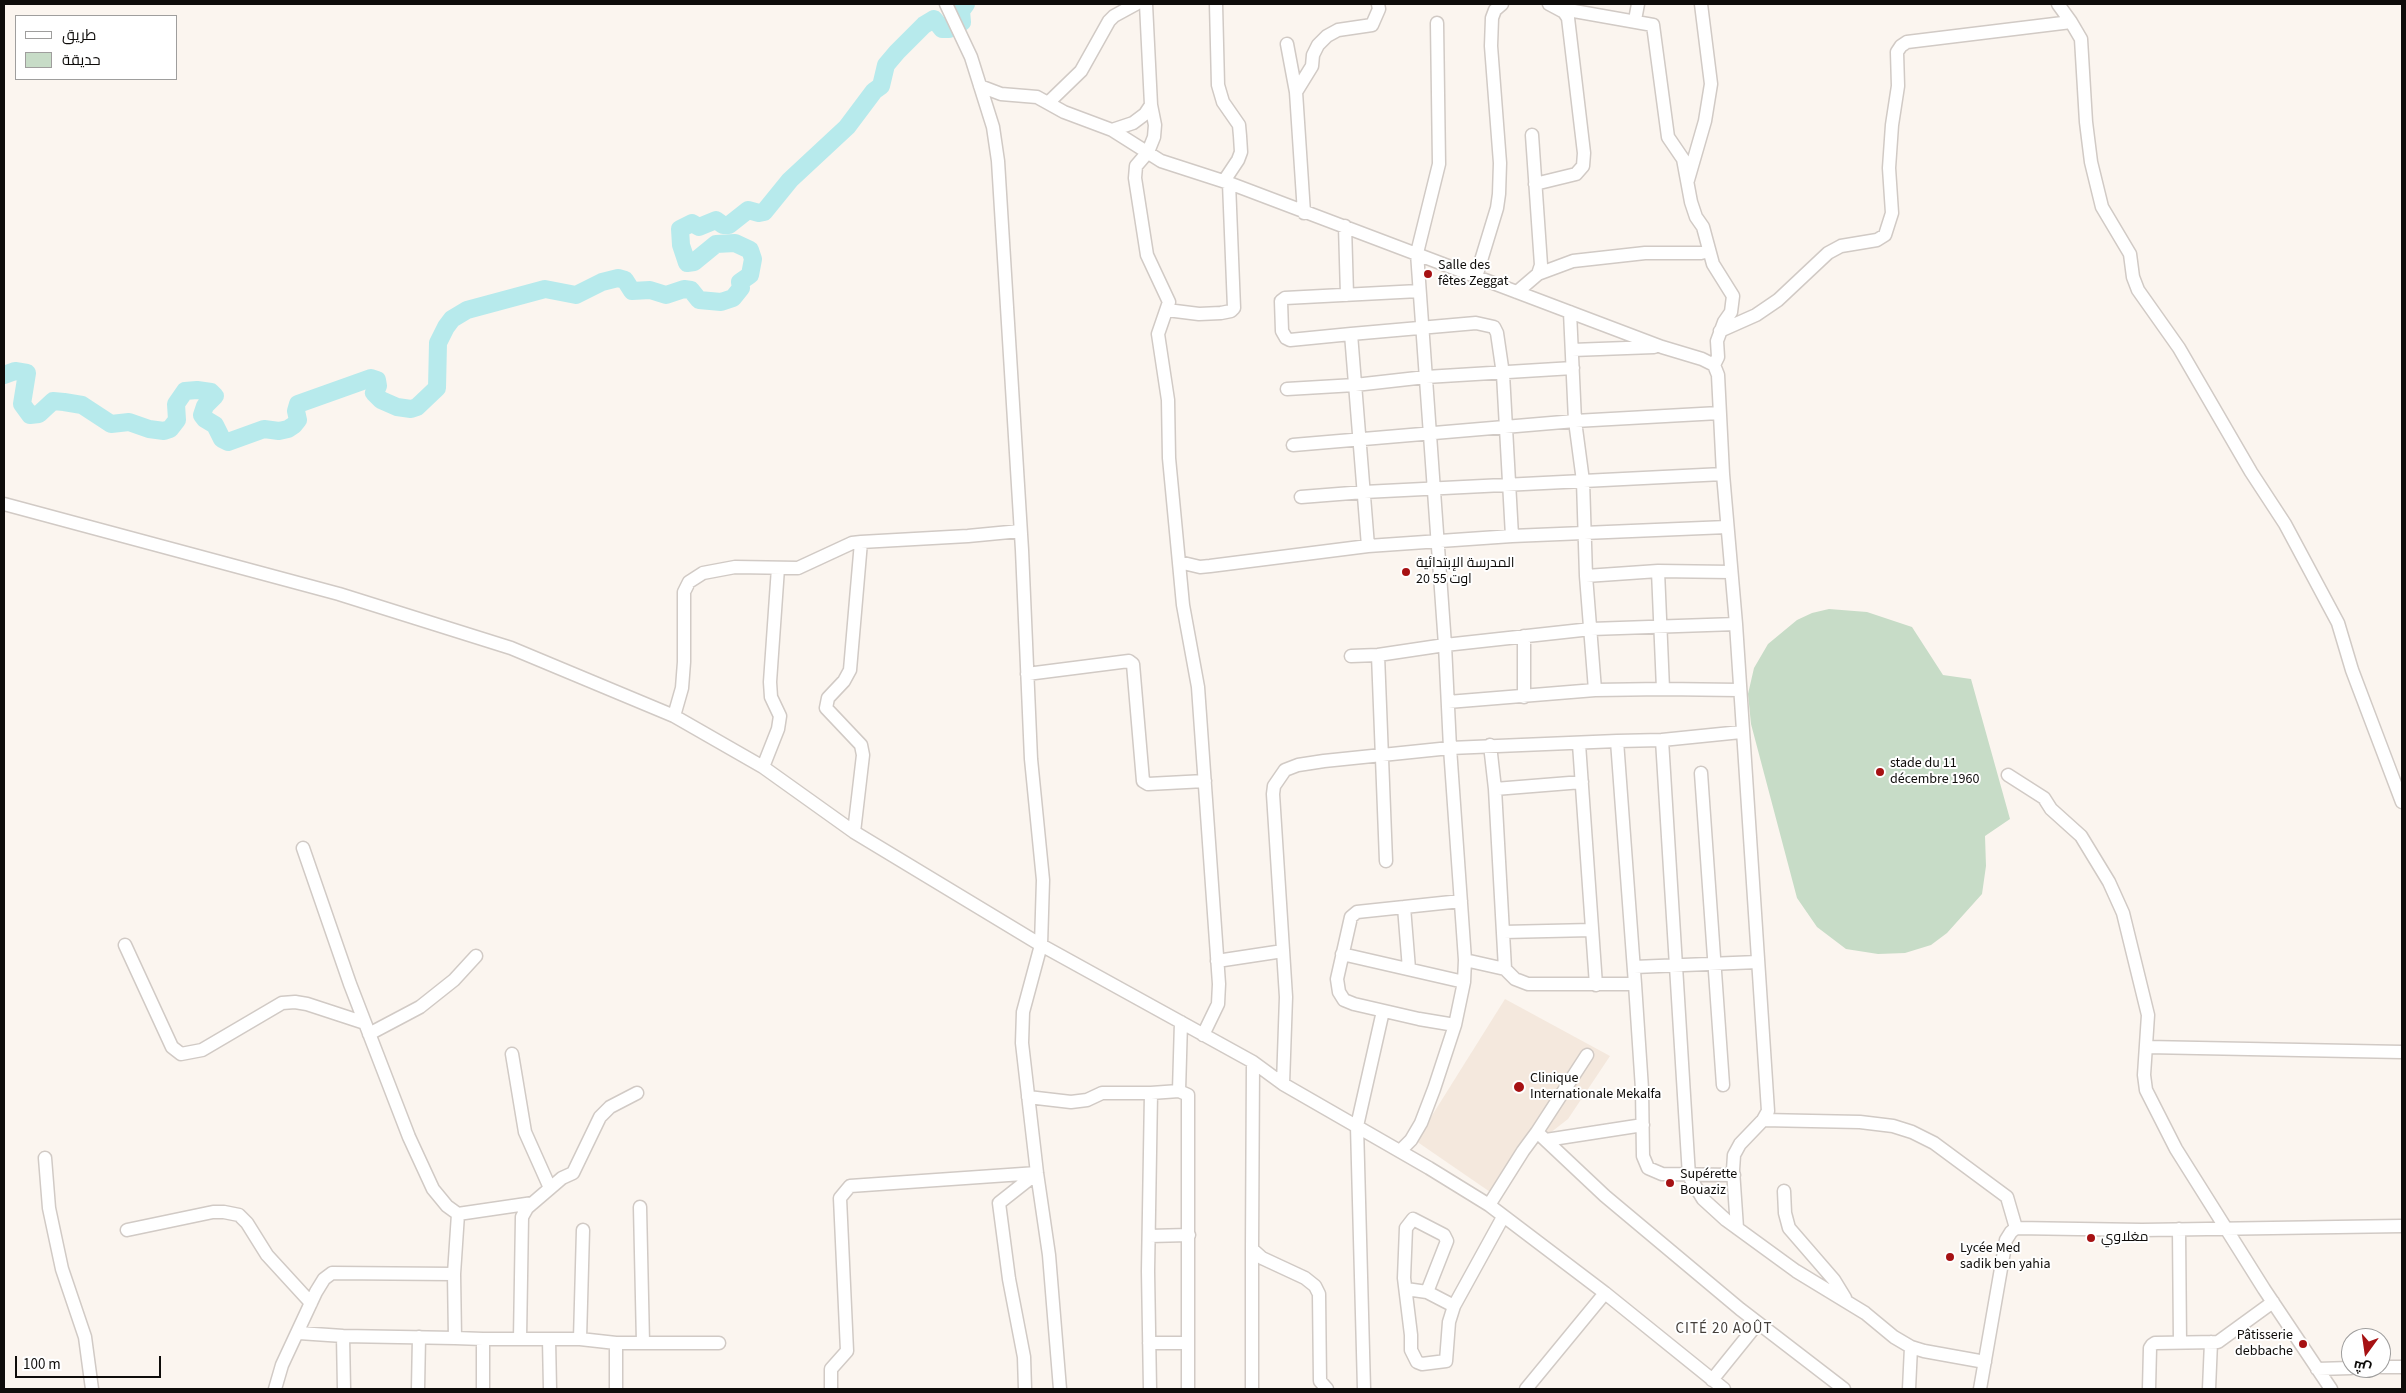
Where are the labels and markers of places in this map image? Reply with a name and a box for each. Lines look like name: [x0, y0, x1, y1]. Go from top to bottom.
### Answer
place label: Salle des fêtes Zeggat: [1438, 258, 1508, 290]
marker: Salle des fêtes Zeggat: [1422, 268, 1434, 280]
place label: المدرسة الإبتدائية 20 اوت 55: [1416, 556, 1515, 588]
marker: المدرسة الإبتدائية 20 اوت 55: [1400, 566, 1412, 578]
place label: stade du 11 décembre 1960: [1890, 756, 1979, 789]
marker: stade du 11 décembre 1960: [1874, 766, 1886, 778]
place label: Clinique Internationale Mekalfa: [1530, 1071, 1661, 1104]
marker: Clinique Internationale Mekalfa: [1512, 1080, 1526, 1094]
place label: Supérette Bouaziz: [1680, 1167, 1737, 1200]
marker: Supérette Bouaziz: [1664, 1177, 1676, 1189]
place label: مغلاوي: [2101, 1230, 2148, 1246]
marker: مغلاوي: [2085, 1232, 2097, 1244]
place label: Lycée Med sadik ben yahia: [1960, 1241, 2050, 1274]
marker: Lycée Med sadik ben yahia: [1944, 1251, 1956, 1263]
place label: Pâtisserie debbache: [2235, 1328, 2293, 1360]
marker: Pâtisserie debbache: [2297, 1338, 2309, 1350]

